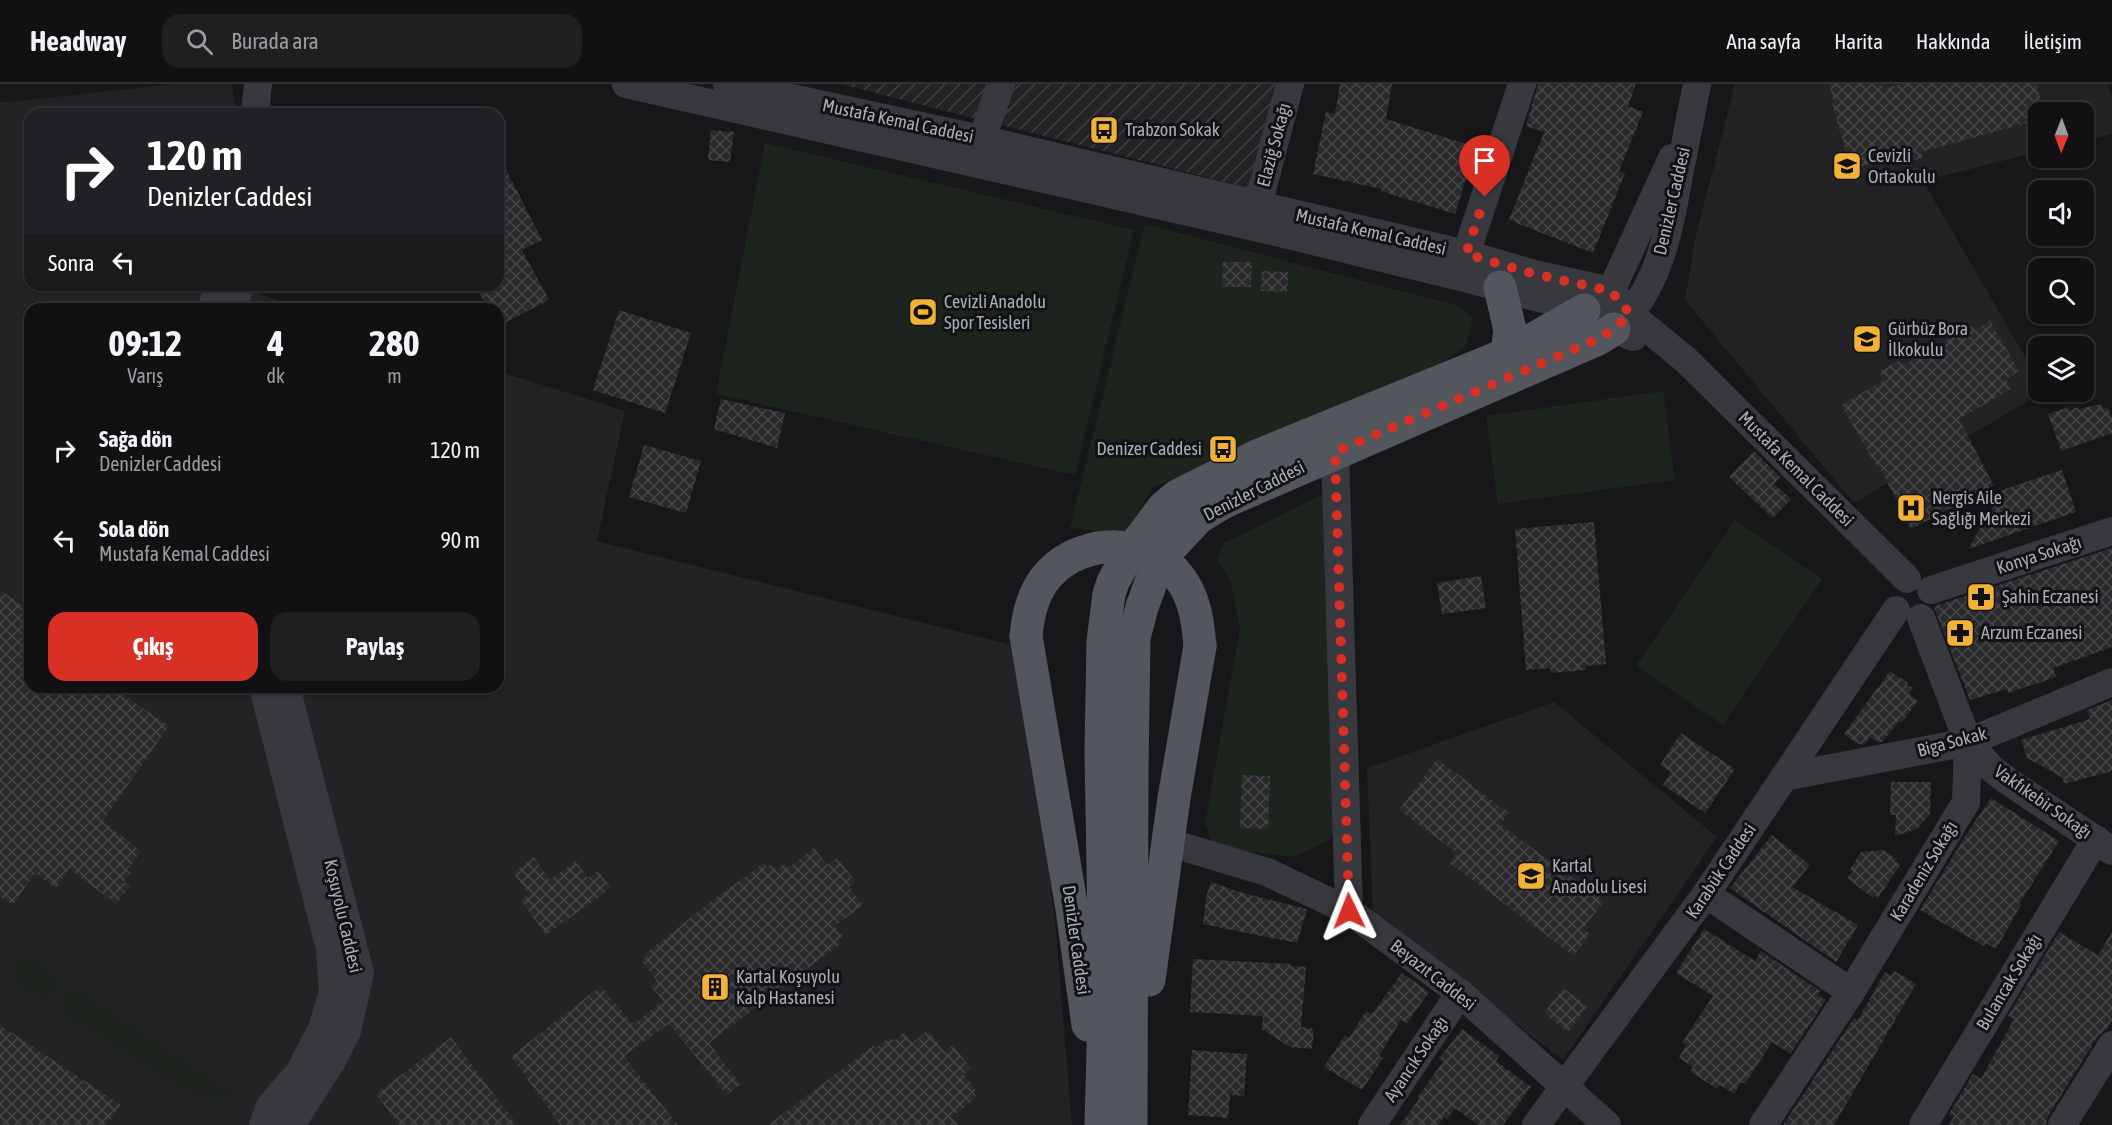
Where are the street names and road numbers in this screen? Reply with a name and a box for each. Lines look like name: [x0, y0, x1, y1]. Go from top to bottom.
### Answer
street label: Mustafa Kemal Caddesi: [821, 94, 976, 147]
street label: Elaziğ Sokağı: [1252, 101, 1295, 189]
street label: Denizler Caddesi: [1649, 145, 1694, 257]
street label: Mustafa Kemal Caddesi: [1294, 204, 1448, 259]
street label: Mustafa Kemal Caddesi: [1735, 407, 1858, 530]
street label: Denizler Caddesi: [1200, 456, 1308, 525]
street label: Konya Sokağı: [1994, 531, 2084, 578]
street label: Biga Sokak: [1915, 722, 1989, 761]
street label: Vakfıkebir Sokağı: [1991, 760, 2096, 843]
street label: Karadeniz Sokağı: [1886, 817, 1962, 925]
street label: Karabük Caddesi: [1681, 819, 1760, 922]
street label: Koşuyolu Caddesi: [320, 857, 367, 975]
street label: Denizler Caddesi: [1058, 884, 1095, 996]
street label: Bulancak Sokağı: [1972, 930, 2046, 1034]
street label: Beyazıt Caddesi: [1386, 935, 1480, 1014]
street label: Ayancık Sokağı: [1379, 1012, 1452, 1105]

